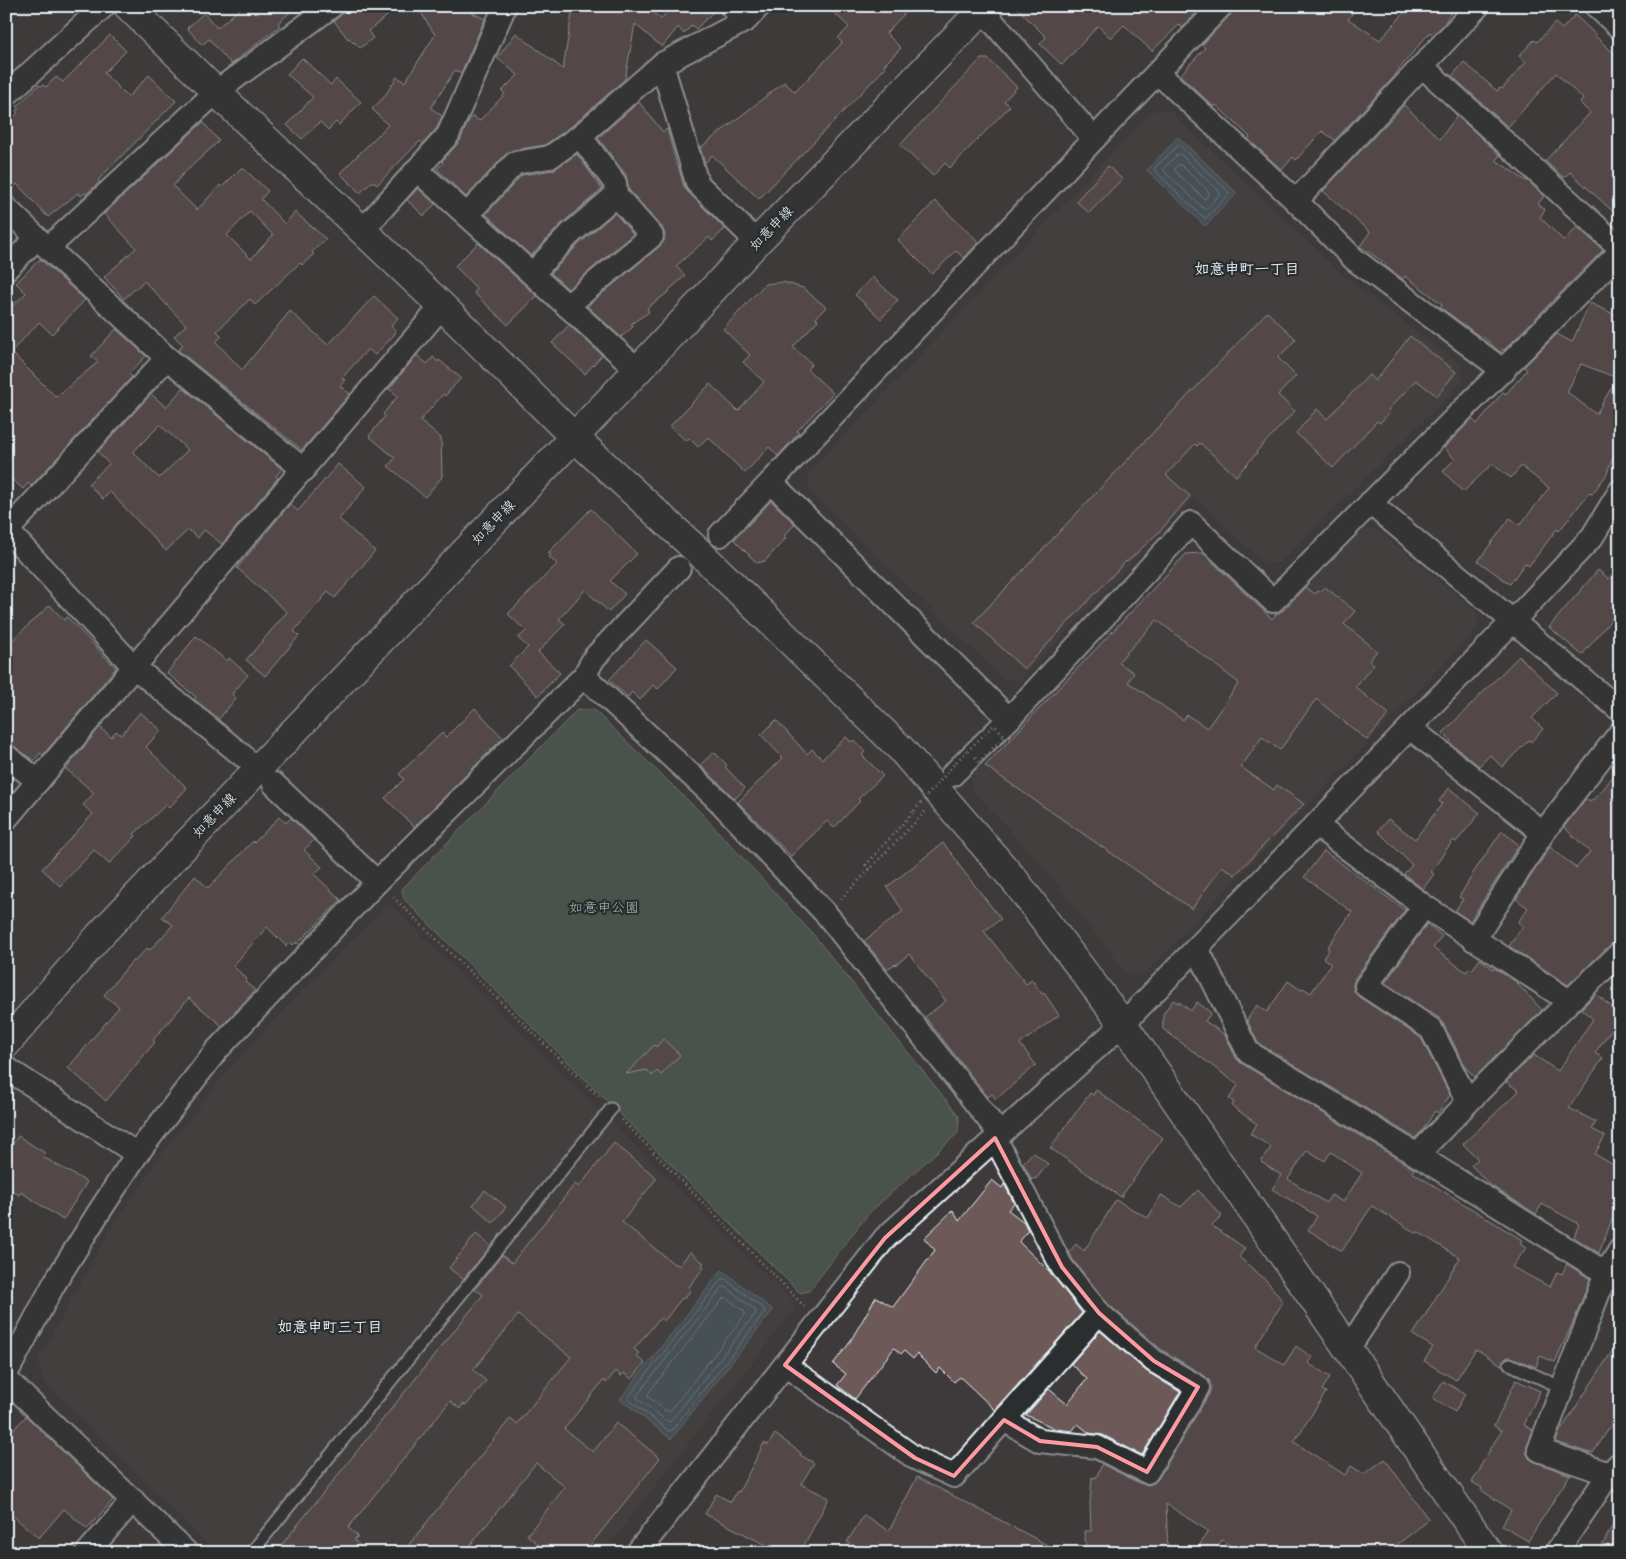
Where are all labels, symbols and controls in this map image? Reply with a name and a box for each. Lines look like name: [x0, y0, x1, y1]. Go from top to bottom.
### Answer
street label: 如意申線: [745, 202, 797, 254]
district label: 如意申町一丁目: [1194, 259, 1300, 279]
street label: 如意申線: [467, 496, 519, 548]
street label: 如意申線: [188, 789, 240, 841]
park label: 如意申公園: [569, 898, 639, 916]
district label: 如意申町三丁目: [277, 1317, 383, 1337]

